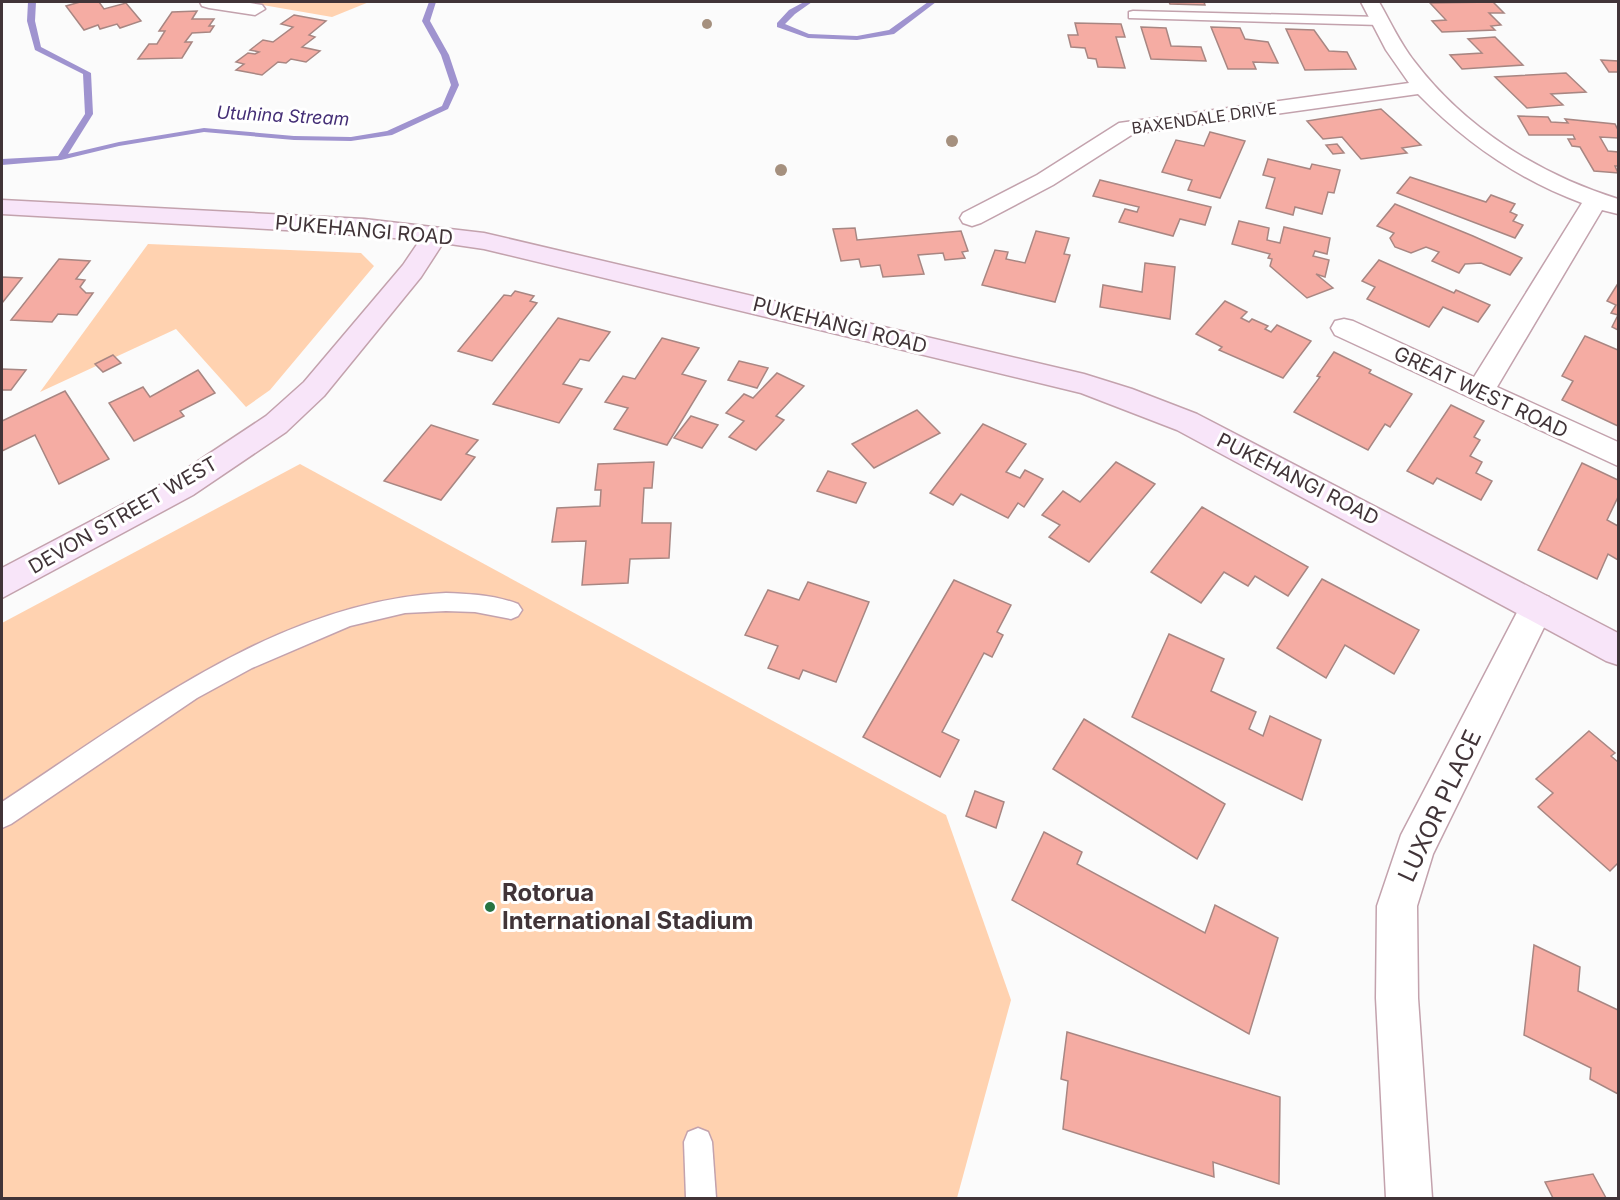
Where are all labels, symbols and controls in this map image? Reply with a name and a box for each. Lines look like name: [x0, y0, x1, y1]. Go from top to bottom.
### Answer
street label: BAXENDALE DRIVE: [1130, 98, 1278, 138]
water label: Utuhina Stream: [216, 102, 350, 129]
street label: PUKEHANGI ROAD: [274, 210, 454, 250]
street label: PUKEHANGI ROAD: [751, 292, 929, 358]
street label: GREAT WEST ROAD: [1390, 341, 1572, 443]
street label: PUKEHANGI ROAD: [1213, 428, 1383, 530]
street label: DEVON STREET WEST: [24, 451, 222, 579]
street label: LUXOR PLACE: [1392, 725, 1487, 886]
place label: Rotorua International Stadium: [502, 878, 753, 935]
marker: Rotorua International Stadium: [483, 900, 497, 914]

